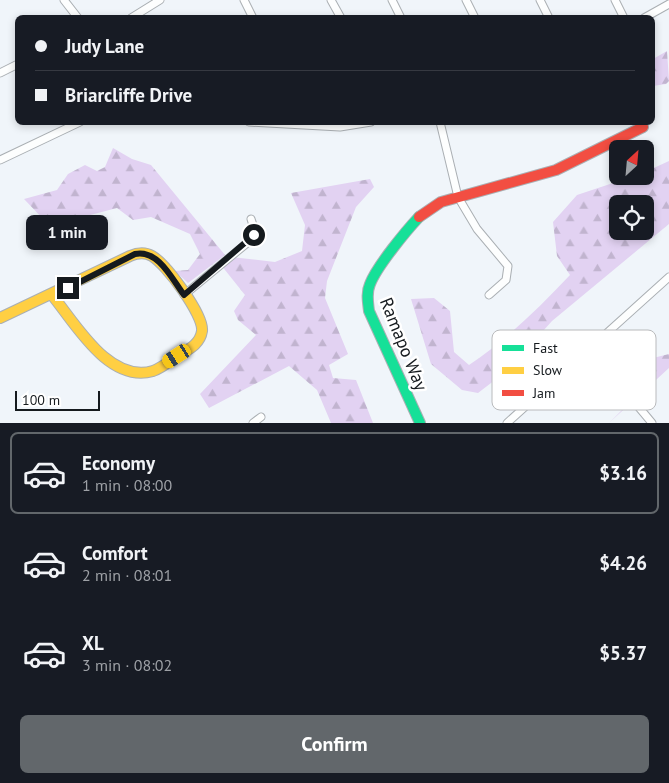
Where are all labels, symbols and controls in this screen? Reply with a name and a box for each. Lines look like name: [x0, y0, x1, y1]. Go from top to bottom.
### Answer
text: Judy Lane: [65, 34, 144, 58]
text: Briarcliffe Drive: [65, 83, 192, 107]
north arrow: [609, 140, 654, 185]
map controls: [609, 140, 654, 240]
button: locate: [609, 195, 654, 240]
callout: 1 min: [27, 216, 109, 250]
text: 1 min: [47, 222, 87, 242]
route start: [243, 224, 265, 246]
route end: [57, 277, 79, 299]
street label: Ramapo Way: [375, 294, 433, 394]
legend: [492, 330, 656, 410]
text: Fast: [533, 339, 558, 357]
car: [160, 342, 193, 370]
text: Slow: [533, 361, 563, 379]
text: Jam: [532, 384, 555, 402]
scale bar: [15, 388, 100, 411]
text: 100 m: [22, 391, 60, 409]
icon: car: [22, 451, 67, 496]
text: Economy: [82, 451, 155, 475]
text: $3.16: [599, 461, 647, 485]
text: 1 min · 08:00: [82, 475, 172, 495]
icon: car: [22, 541, 67, 586]
text: Comfort: [82, 541, 148, 565]
text: $4.26: [599, 551, 647, 575]
text: 2 min · 08:01: [82, 565, 172, 585]
icon: car: [22, 631, 67, 676]
text: XL: [82, 631, 104, 655]
text: $5.37: [599, 641, 647, 665]
text: 3 min · 08:02: [82, 655, 172, 675]
button: Confirm: [20, 715, 649, 773]

